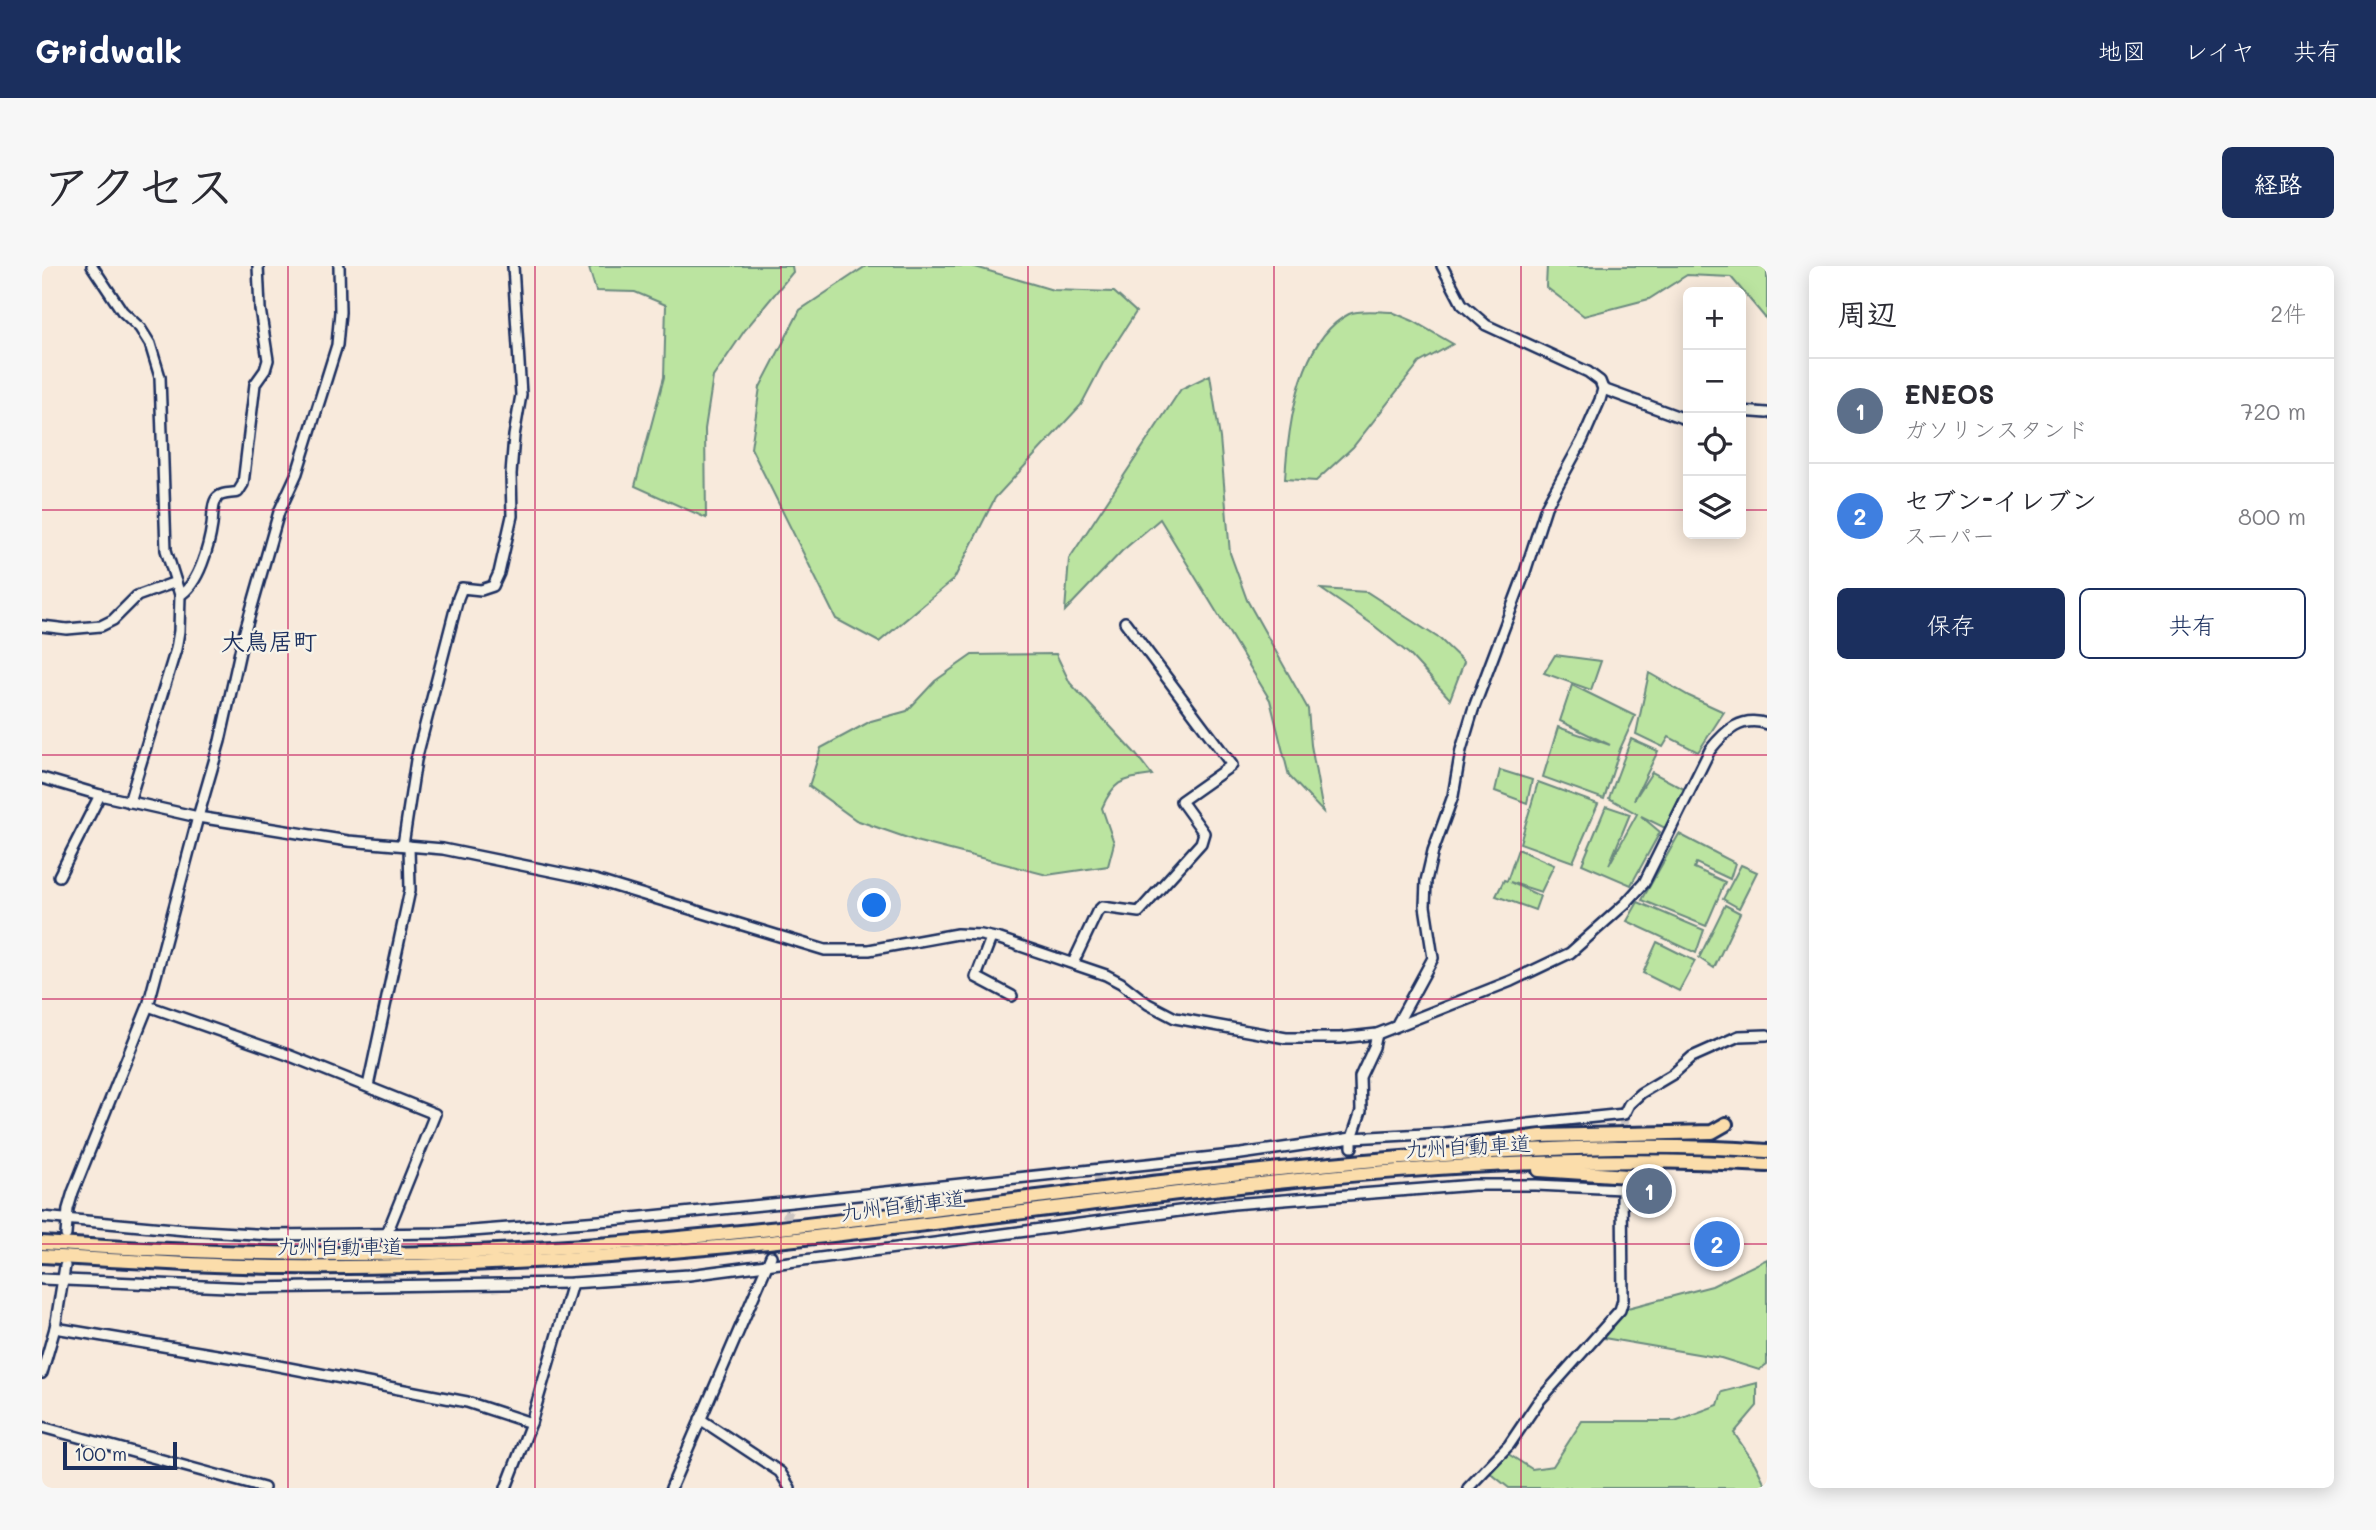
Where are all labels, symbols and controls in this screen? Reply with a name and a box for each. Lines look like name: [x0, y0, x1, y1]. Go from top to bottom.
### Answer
text: Gridwalk: [35, 28, 182, 71]
text: 地図: [2098, 35, 2146, 66]
text: レイヤ: [2184, 35, 2255, 66]
text: 共有: [2293, 35, 2341, 66]
button: 経路: [2222, 147, 2334, 218]
text: アクセス: [42, 153, 235, 216]
map controls: [1683, 287, 1746, 539]
button: +: [1683, 287, 1746, 350]
text: 周辺: [1837, 293, 1897, 333]
text: 2件: [2270, 298, 2306, 328]
button: −: [1683, 350, 1746, 413]
text: ENEOS: [1904, 377, 1994, 411]
text: 1: [1855, 396, 1865, 426]
text: 720 m: [2241, 396, 2306, 426]
button: locate: [1683, 413, 1746, 476]
text: ガソリンスタンド: [1904, 414, 2088, 444]
button: layers: [1683, 476, 1746, 539]
text: セブン-イレブン: [1904, 483, 2097, 517]
text: 2: [1854, 501, 1866, 531]
text: 800 m: [2238, 501, 2306, 531]
text: スーパー: [1904, 520, 1995, 550]
button: 保存: [1837, 588, 2065, 659]
button: 共有: [2079, 588, 2306, 659]
district label: 大鳥居町: [221, 625, 317, 656]
your location: [857, 888, 891, 922]
street label: 九州自動車道: [1404, 1129, 1532, 1162]
pin: 1: [1626, 1165, 1672, 1217]
street label: 九州自動車道: [839, 1183, 967, 1226]
pin: 2: [1694, 1218, 1740, 1270]
street label: 九州自動車道: [277, 1232, 403, 1259]
scale bar: [63, 1439, 177, 1471]
text: 100 m: [74, 1441, 127, 1466]

